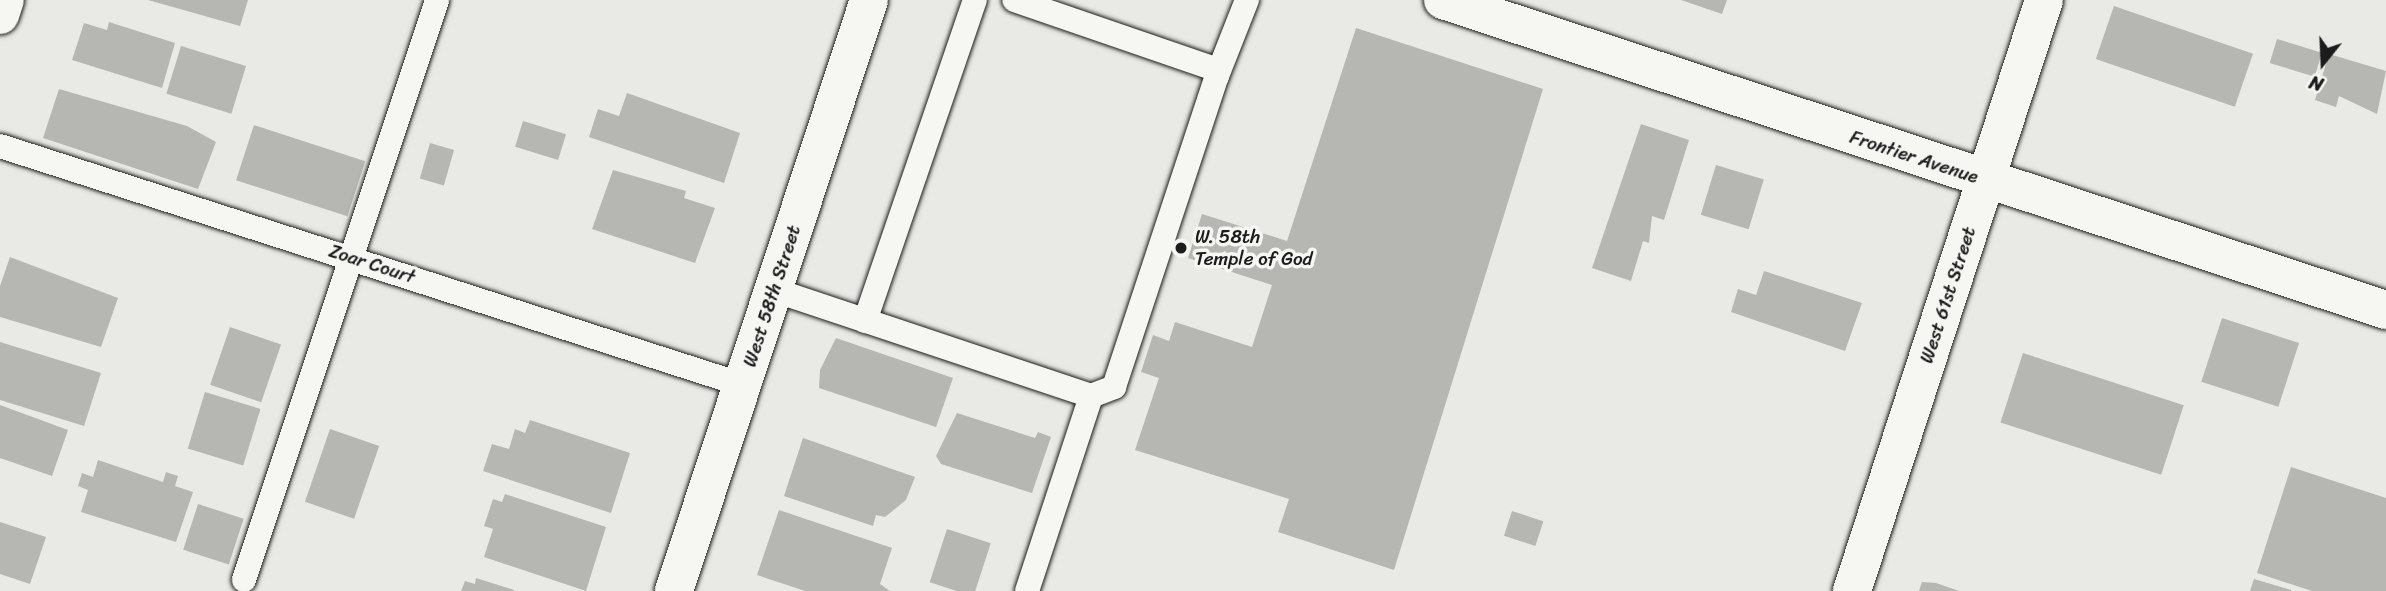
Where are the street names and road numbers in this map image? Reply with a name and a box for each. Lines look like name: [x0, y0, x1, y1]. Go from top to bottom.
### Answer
street label: Frontier Avenue: [1847, 126, 1981, 188]
street label: West 58th Street: [738, 222, 806, 370]
street label: West 61st Street: [1915, 224, 1981, 366]
street label: Zoar Court: [326, 239, 418, 289]

